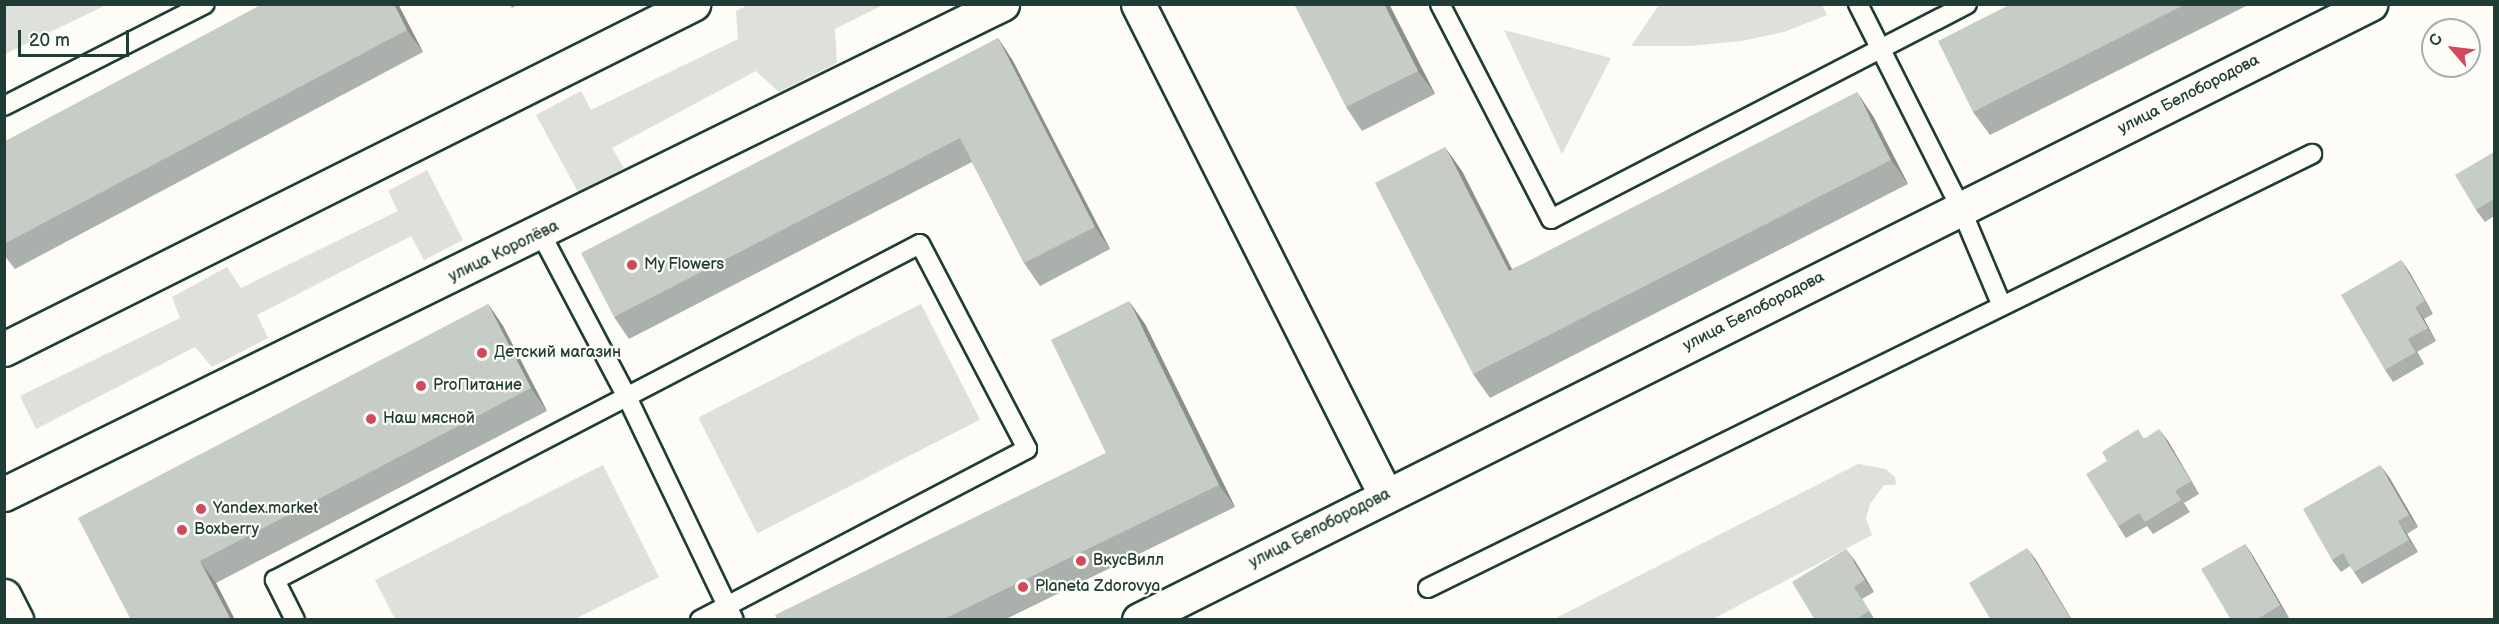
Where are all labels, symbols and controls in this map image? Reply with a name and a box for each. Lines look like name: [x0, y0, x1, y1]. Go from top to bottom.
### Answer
scale bar: [21, 18, 132, 56]
north arrow: [2421, 18, 2481, 78]
text: 20 m: [29, 30, 70, 51]
text: С: [2425, 31, 2447, 50]
street label: улица Белобородова: [2115, 51, 2263, 139]
street label: улица Королёва: [446, 217, 562, 287]
place label: My Flowers: [644, 255, 725, 275]
marker: My Flowers: [625, 258, 639, 272]
street label: улица Белобородова: [1680, 268, 1828, 356]
place label: Детский магазин: [494, 343, 621, 363]
marker: Детский магазин: [475, 346, 489, 360]
place label: ProПитание: [433, 376, 522, 396]
marker: ProПитание: [414, 379, 428, 393]
place label: Наш мясной: [383, 409, 475, 429]
marker: Наш мясной: [364, 412, 378, 426]
street label: улица Белобородова: [1246, 485, 1394, 573]
place label: Yandex.market: [213, 499, 318, 519]
marker: Yandex.market: [194, 502, 208, 516]
place label: Boxberry: [194, 520, 259, 540]
marker: Boxberry: [175, 523, 189, 537]
place label: ВкусВилл: [1093, 551, 1164, 571]
marker: ВкусВилл: [1074, 554, 1088, 568]
place label: Planeta Zdorovya: [1035, 577, 1160, 597]
marker: Planeta Zdorovya: [1016, 580, 1030, 594]

